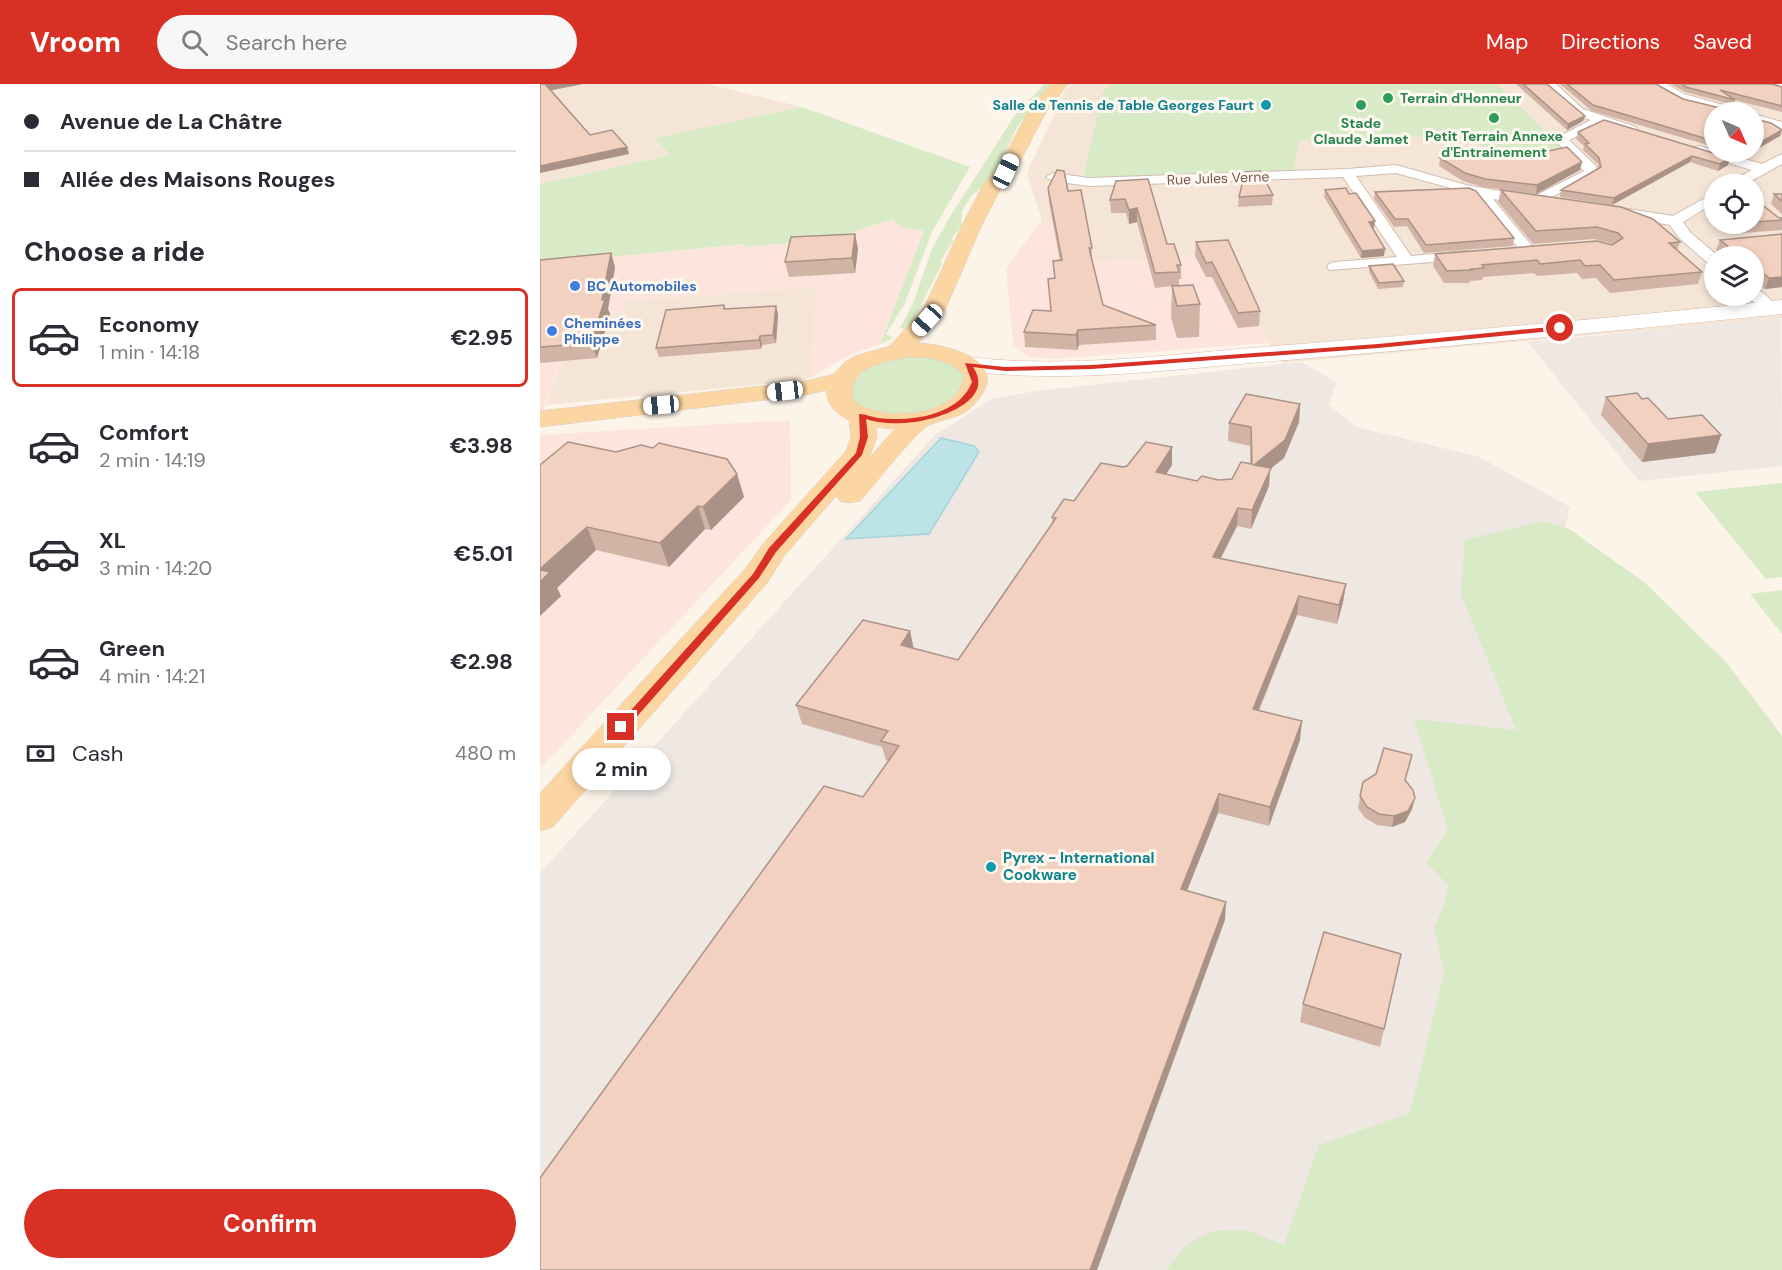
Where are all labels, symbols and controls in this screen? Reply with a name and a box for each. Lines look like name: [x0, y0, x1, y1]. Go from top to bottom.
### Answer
search box: [157, 15, 577, 69]
text: Vroom: [30, 24, 121, 61]
icon: search: [178, 26, 211, 59]
text: Search here: [226, 28, 347, 57]
text: Map: [1486, 28, 1528, 56]
text: Directions: [1561, 28, 1660, 56]
text: Saved: [1693, 28, 1752, 56]
place label: Terrain d'Honneur: [1400, 89, 1522, 107]
marker: Terrain d'Honneur: [1381, 91, 1395, 105]
place label: Salle de Tennis de Table Georges Faurt: [993, 96, 1254, 114]
marker: Salle de Tennis de Table Georges Faurt: [1259, 98, 1273, 112]
marker: Stade Claude Jamet: [1354, 98, 1368, 112]
north arrow: [1704, 102, 1764, 162]
map controls: [1704, 102, 1764, 306]
text: Avenue de La Châtre: [60, 107, 282, 136]
marker: Petit Terrain Annexe d'Entrainement: [1487, 111, 1501, 125]
place label: Stade Claude Jamet: [1313, 114, 1409, 148]
place label: Petit Terrain Annexe d'Entrainement: [1425, 127, 1563, 161]
car: [990, 151, 1022, 191]
text: Allée des Maisons Rouges: [60, 165, 335, 194]
street label: Rue Jules Verne: [1166, 167, 1270, 189]
button: locate: [1704, 174, 1764, 234]
text: Choose a ride: [24, 234, 205, 269]
button: layers: [1704, 246, 1764, 306]
place label: BC Automobiles: [587, 277, 697, 295]
marker: BC Automobiles: [568, 279, 582, 293]
car: [908, 301, 946, 339]
text: Economy: [99, 310, 199, 339]
icon: car: [27, 311, 81, 365]
place label: Cheminées Philippe: [564, 314, 641, 348]
route start: [1546, 314, 1573, 341]
text: €2.95: [450, 323, 513, 352]
marker: Cheminées Philippe: [545, 324, 559, 338]
text: 1 min · 14:18: [99, 339, 200, 365]
car: [766, 380, 804, 402]
car: [642, 394, 680, 416]
text: Comfort: [99, 418, 189, 447]
icon: car: [27, 419, 81, 473]
text: €3.98: [450, 431, 513, 460]
text: 2 min · 14:19: [99, 447, 206, 473]
text: XL: [99, 526, 126, 555]
icon: car: [27, 527, 81, 581]
text: €5.01: [454, 539, 513, 568]
text: 3 min · 14:20: [99, 555, 212, 581]
text: Green: [99, 634, 165, 663]
icon: car: [27, 635, 81, 689]
text: €2.98: [450, 647, 513, 676]
text: 4 min · 14:21: [99, 663, 205, 689]
route end: [607, 713, 634, 740]
icon: cash: [24, 737, 57, 770]
text: Cash: [72, 739, 123, 768]
text: 480 m: [455, 740, 516, 766]
callout: 2 min: [572, 748, 670, 790]
text: 2 min: [595, 756, 648, 782]
place label: Pyrex - International Cookware: [1003, 848, 1155, 885]
marker: Pyrex - International Cookware: [984, 860, 998, 874]
button: Confirm: [24, 1189, 516, 1258]

